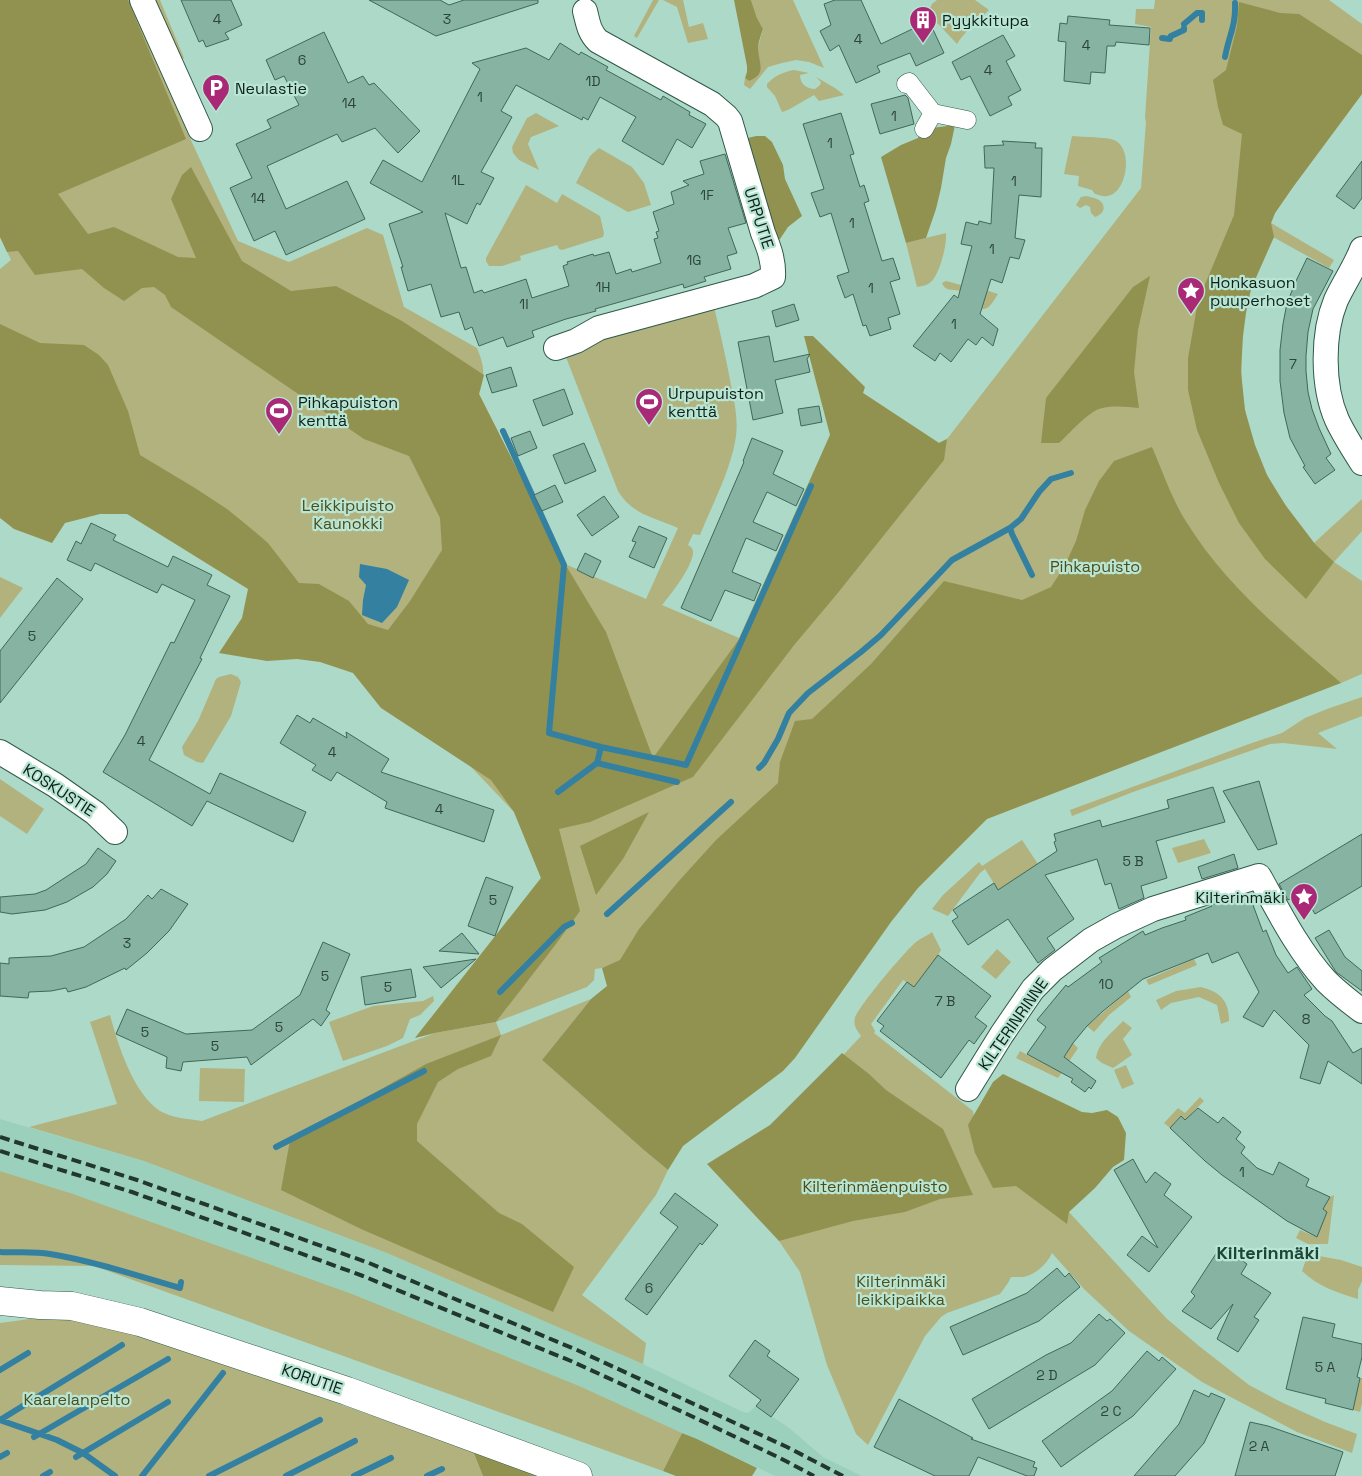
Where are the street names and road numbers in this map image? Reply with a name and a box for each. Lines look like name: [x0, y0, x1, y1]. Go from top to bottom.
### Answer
street label: URPUTIE: [739, 185, 779, 251]
street label: KOSKUSTIE: [19, 759, 99, 821]
street label: KILTERINRINNE: [973, 974, 1053, 1074]
street label: KORUTIE: [279, 1359, 345, 1399]

